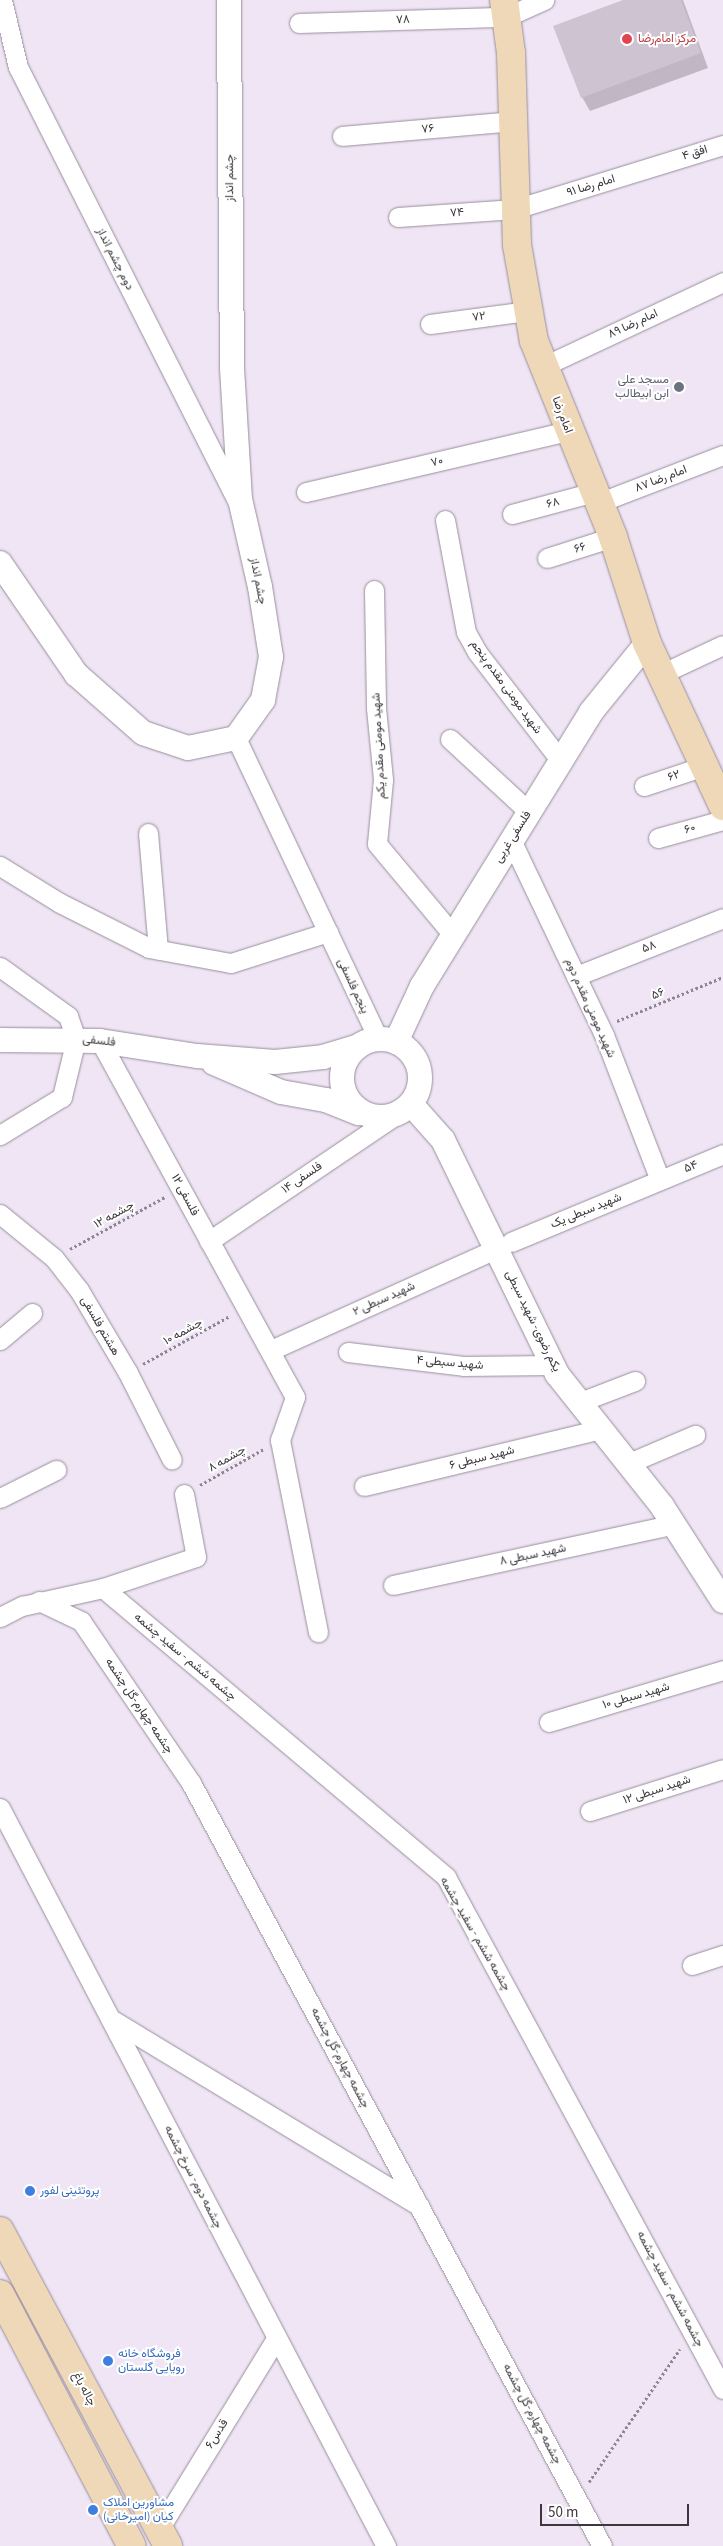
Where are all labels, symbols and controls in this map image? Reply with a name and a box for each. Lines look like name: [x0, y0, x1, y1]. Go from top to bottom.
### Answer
street label: ۷۸: [396, 13, 410, 27]
marker: مرکز امام‌رضا: [620, 32, 634, 46]
place label: مرکز امام‌رضا: [638, 32, 696, 46]
street label: ۷۶: [421, 121, 435, 137]
street label: افق ۴: [681, 142, 709, 164]
street label: چشم انداز: [223, 154, 237, 202]
street label: امام رضا ۹۱: [565, 172, 617, 200]
street label: ۷۴: [450, 205, 464, 221]
street label: دوم چشم انداز: [93, 225, 137, 293]
street label: امام رضا ۸۹: [606, 306, 660, 342]
street label: ۷۲: [471, 309, 487, 325]
place label: مسجد علی ابن ابیطالب: [615, 373, 669, 401]
marker: مسجد علی ابن ابیطالب: [673, 381, 685, 393]
street label: امام رضا: [548, 395, 576, 435]
street label: ۷۰: [429, 454, 445, 470]
street label: امام رضا ۸۷: [633, 462, 689, 496]
street label: ۶۸: [545, 494, 561, 512]
street label: ۶۶: [572, 539, 588, 557]
street label: چشم انداز: [246, 556, 270, 606]
street label: شهید مومنی مقدم پنجم: [467, 637, 545, 737]
street label: شهید مومنی مقدم یکم: [369, 692, 389, 800]
street label: ۶۲: [666, 767, 682, 785]
street label: فلسفی غربی: [491, 808, 535, 866]
street label: ۶۰: [683, 821, 697, 837]
street label: ۵۸: [640, 938, 658, 956]
street label: پنجم فلسفی: [334, 956, 372, 1016]
street label: شهید مومنی مقدم دوم: [562, 956, 618, 1060]
street label: ۵۶: [649, 985, 667, 1003]
street label: فلسفی: [82, 1032, 116, 1050]
street label: ۵۴: [682, 1158, 700, 1176]
street label: ۱۴ فلسفی: [279, 1159, 325, 1197]
street label: ۱۲ فلسفی: [168, 1172, 202, 1218]
street label: شهید سبطی یک: [548, 1190, 624, 1232]
street label: ۱۲ چشمه: [92, 1198, 136, 1232]
street label: یکم رضوی- شهید سبطی: [502, 1268, 564, 1374]
street label: ۲ شهید سبطی: [351, 1279, 417, 1319]
street label: هشتم فلسفی: [77, 1294, 123, 1358]
street label: ۱۰ چشمه: [161, 1315, 205, 1349]
street label: ۴ شهید سبطی: [416, 1353, 484, 1373]
street label: ۸ چشمه: [206, 1443, 248, 1475]
street label: ۶ شهید سبطی: [448, 1443, 516, 1473]
street label: ۸ شهید سبطی: [498, 1541, 568, 1569]
street label: چشمه ششم - سفید چشمه: [131, 1610, 239, 1704]
street label: چشمه چهارم-گل چشمه: [102, 1656, 176, 1756]
street label: ۱۰ شهید سبطی: [601, 1680, 671, 1712]
street label: ۱۲ شهید سبطی: [621, 1772, 693, 1808]
street label: چشمه ششم - سفید چشمه: [436, 1874, 514, 1994]
street label: چشمه چهارم-گل چشمه: [307, 2005, 373, 2111]
street label: چشمه دوم- سرخ چشمه: [161, 2123, 225, 2231]
place label: پروتئینی لفور: [40, 2184, 99, 2198]
marker: پروتئینی لفور: [24, 2185, 36, 2197]
street label: چشمه ششم - سفید چشمه: [633, 2229, 707, 2349]
place label: فروشگاه خانه رویایی گلستان: [118, 2347, 185, 2375]
marker: فروشگاه خانه رویایی گلستان: [102, 2355, 114, 2367]
street label: چشمه چهارم-گل چشمه: [499, 2361, 565, 2467]
street label: چاله باغ: [69, 2369, 99, 2409]
street label: قدس۶: [202, 2417, 232, 2451]
scale bar: [543, 2494, 692, 2526]
place label: مشاورین املاک کیان (امیرخانی): [103, 2496, 174, 2524]
text: 50 m: [548, 2502, 578, 2523]
marker: مشاورین املاک کیان (امیرخانی): [87, 2504, 99, 2516]

